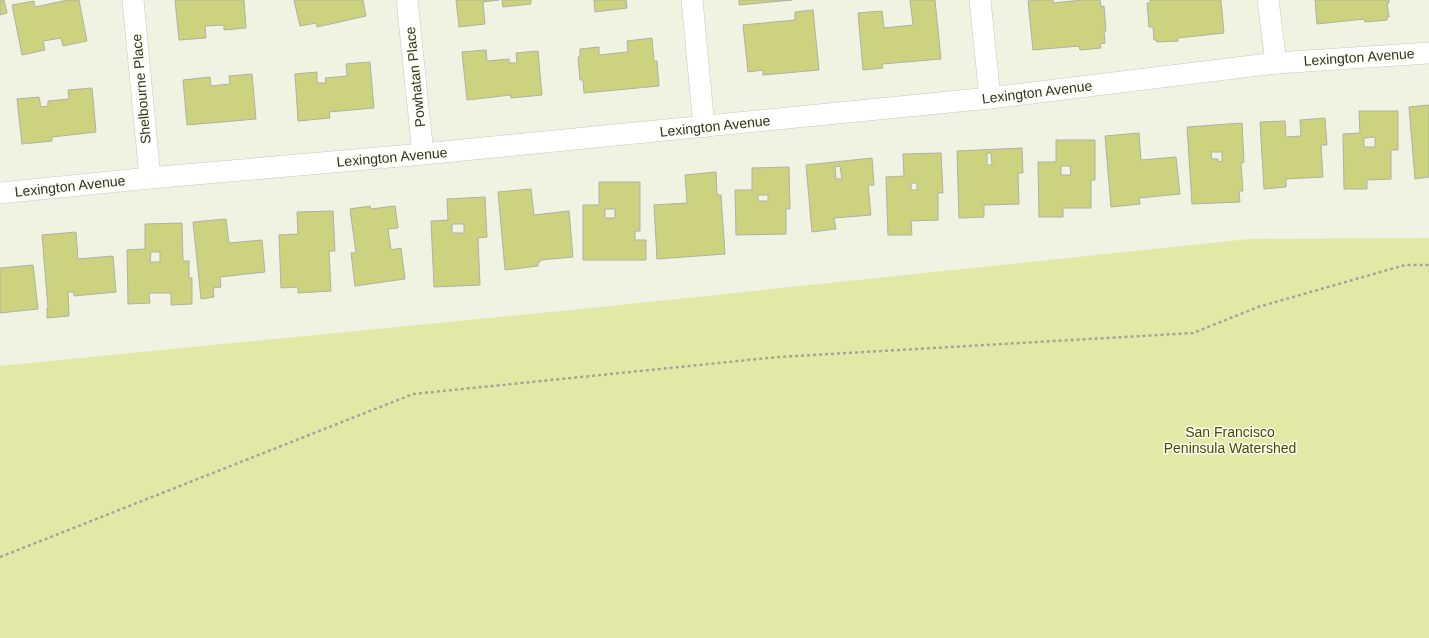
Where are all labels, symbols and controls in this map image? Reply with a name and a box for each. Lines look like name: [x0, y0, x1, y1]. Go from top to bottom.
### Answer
street label: Powhatan Place: [402, 26, 428, 128]
street label: Shelbourne Place: [128, 33, 154, 145]
street label: Lexington Avenue: [1303, 45, 1415, 69]
street label: Lexington Avenue: [981, 77, 1093, 107]
street label: Lexington Avenue: [659, 112, 771, 140]
street label: Lexington Avenue: [336, 144, 448, 170]
street label: Lexington Avenue: [14, 172, 126, 200]
park label: San Francisco Peninsula Watershed: [1164, 424, 1296, 456]

